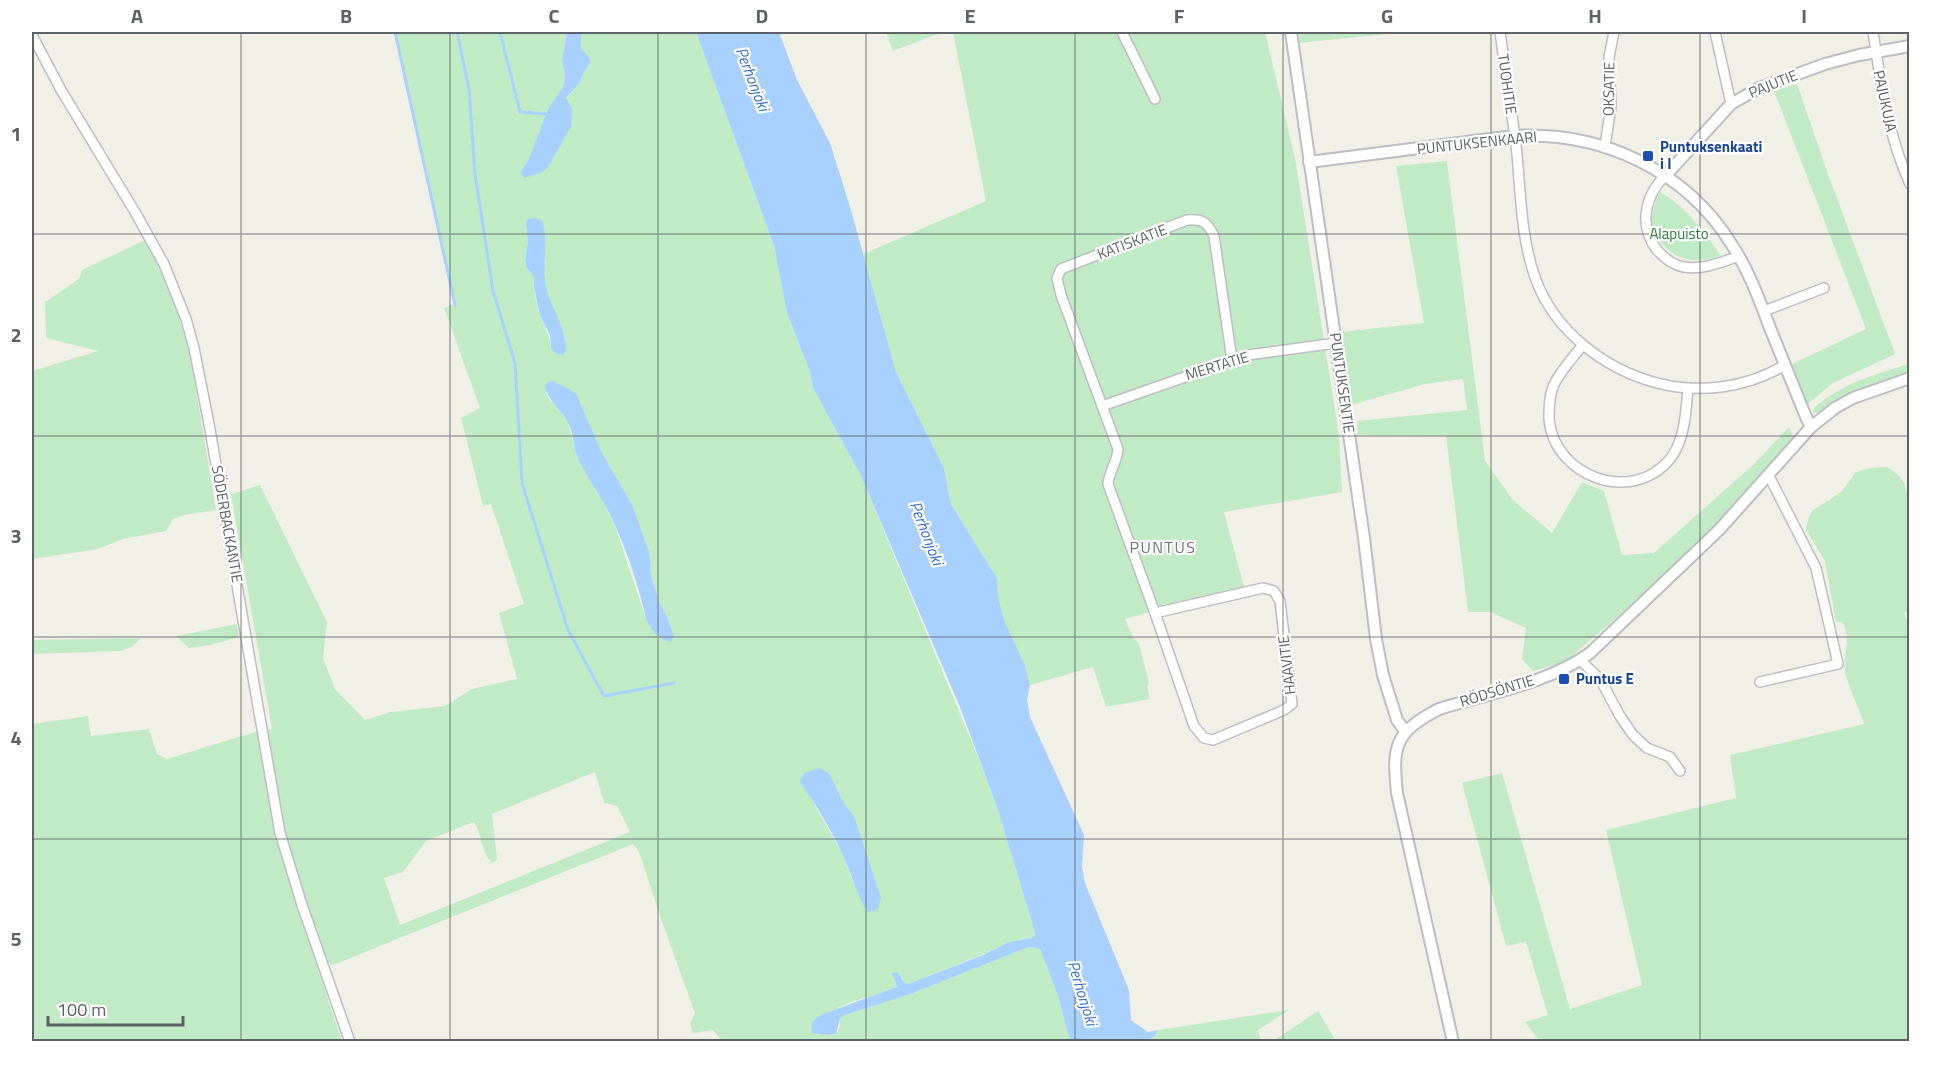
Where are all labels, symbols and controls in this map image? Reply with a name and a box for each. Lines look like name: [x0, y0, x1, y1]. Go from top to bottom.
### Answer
text: A: [131, 0, 143, 31]
text: B: [340, 0, 352, 31]
text: C: [549, 0, 560, 31]
text: D: [756, 0, 768, 31]
text: E: [964, 0, 976, 31]
text: F: [1174, 0, 1185, 31]
text: G: [1381, 0, 1393, 31]
text: H: [1588, 0, 1602, 31]
text: I: [1801, 0, 1807, 31]
water label: Perhonjoki: [730, 44, 777, 116]
street label: TUOHITIE: [1492, 52, 1523, 116]
street label: OKSATIE: [1597, 62, 1620, 116]
street label: PAJUTIE: [1745, 63, 1801, 104]
street label: PAJUKUJA: [1868, 68, 1903, 134]
text: 1: [10, 118, 22, 149]
street label: PUNTUKSENKAARI: [1416, 125, 1538, 160]
place label: Puntuksenkaati i I: [1660, 135, 1762, 175]
marker: Puntuksenkaati i I: [1641, 149, 1655, 163]
street label: KATISKATIE: [1094, 218, 1170, 265]
park label: Alapuisto: [1649, 222, 1709, 245]
text: 2: [10, 319, 22, 350]
street label: PUNTUKSENTIE: [1324, 331, 1361, 435]
street label: MERTATIE: [1182, 345, 1251, 386]
street label: SÖDERBACKANTIE: [206, 463, 249, 584]
water label: Perhonjoki: [904, 498, 951, 570]
text: 3: [10, 520, 22, 551]
district label: PUNTUS: [1129, 535, 1197, 559]
street label: HAAVITIE: [1271, 634, 1302, 696]
place label: Puntus E: [1576, 667, 1634, 690]
street label: RÖDSÖNTIE: [1457, 668, 1537, 713]
marker: Puntus E: [1557, 672, 1571, 686]
text: 4: [10, 722, 22, 753]
text: 5: [10, 923, 22, 954]
water label: Perhonjoki: [1062, 958, 1105, 1030]
scale bar: [48, 989, 183, 1027]
text: 100 m: [57, 996, 106, 1023]

